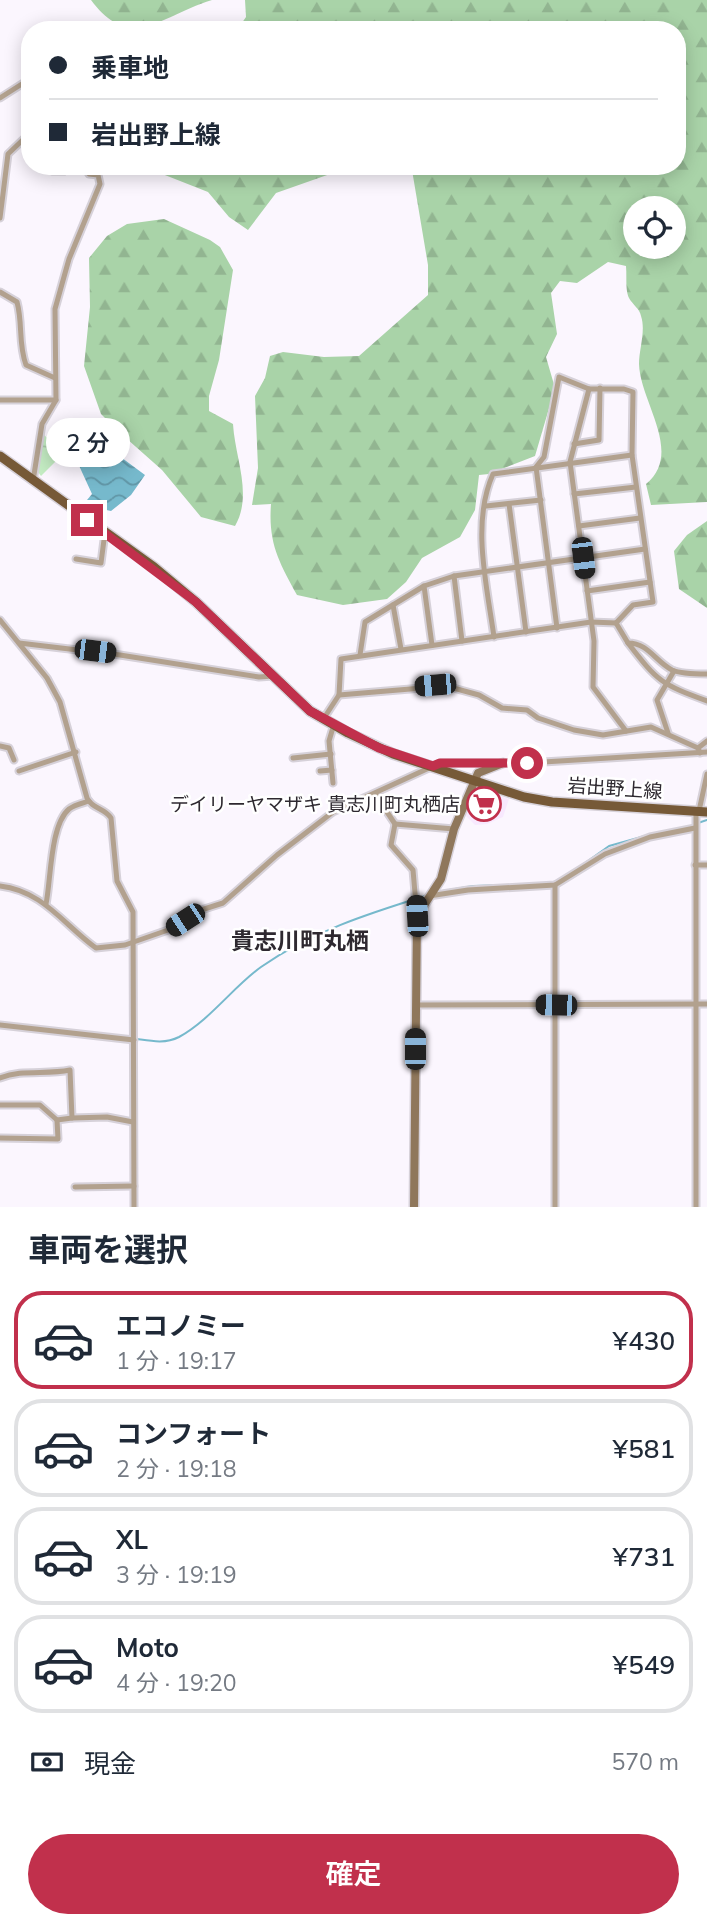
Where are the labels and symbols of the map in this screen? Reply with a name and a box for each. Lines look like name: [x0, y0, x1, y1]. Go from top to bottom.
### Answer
callout: 2 分: [45, 419, 129, 468]
route end: [71, 504, 103, 536]
car: [571, 536, 596, 580]
car: [73, 638, 118, 664]
car: [414, 673, 457, 697]
route start: [511, 747, 543, 779]
street label: 岩出野上線: [567, 773, 663, 803]
supermarket icon: デイリーヤマザキ 貴志川町丸栖店: [465, 785, 503, 823]
place label: デイリーヤマザキ 貴志川町丸栖店: [170, 792, 460, 816]
car: [406, 894, 429, 938]
car: [162, 900, 209, 940]
district label: 貴志川町丸栖: [231, 926, 369, 955]
car: [535, 994, 578, 1016]
car: [405, 1028, 426, 1070]

